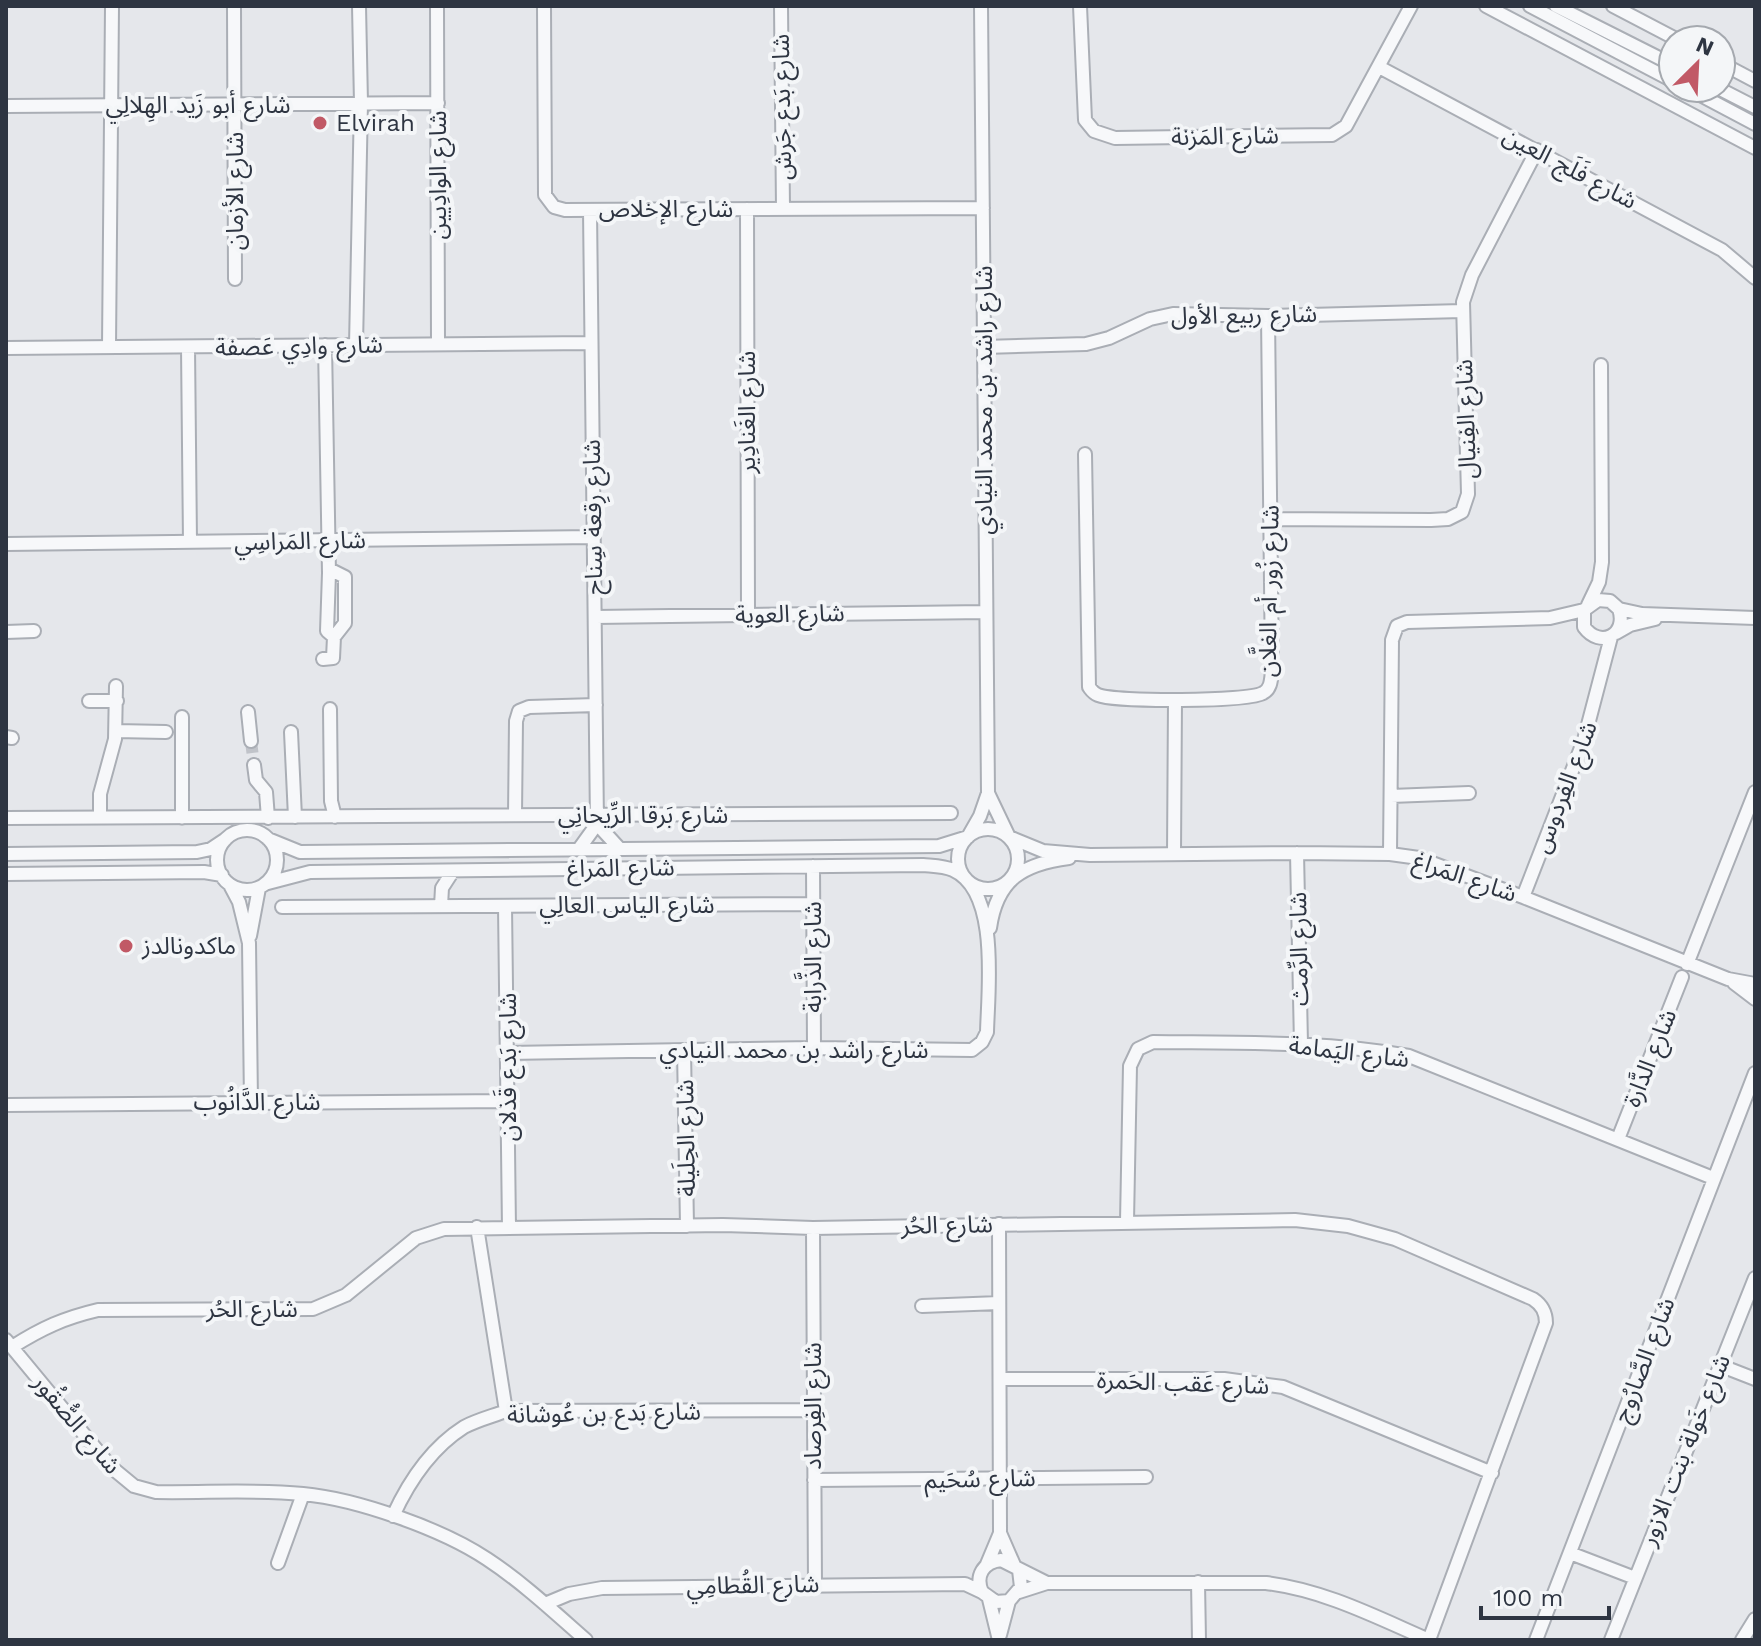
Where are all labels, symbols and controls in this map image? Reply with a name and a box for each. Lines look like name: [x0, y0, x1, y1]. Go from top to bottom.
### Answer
north arrow: [1657, 24, 1737, 104]
text: N: [1692, 31, 1717, 61]
street label: شارع بَدع جَرش: [767, 33, 800, 180]
street label: شارع أبو زَيد الهِلالِي: [105, 89, 291, 124]
place label: Elvirah: [336, 109, 415, 137]
street label: شارع الوادِيين: [424, 110, 455, 240]
marker: Elvirah: [311, 114, 329, 132]
street label: شارع فَلَج العين: [1497, 119, 1643, 218]
street label: شارع المَزنة: [1171, 121, 1279, 154]
street label: شارع الأزمان: [221, 132, 252, 250]
street label: شارع الإخلاص: [599, 195, 733, 226]
street label: شارع راشد بن محمد النيادي: [970, 265, 1003, 535]
street label: شارع ربيع الأول: [1171, 300, 1318, 333]
street label: شارع وادِي عَصفة: [215, 331, 383, 366]
street label: شارع الغَنادِير: [733, 351, 764, 474]
street label: شارع الفِنيال: [1450, 359, 1485, 479]
street label: شارع رِقعة سِناح: [578, 439, 612, 595]
street label: شارع زُور أم الغلَّان: [1247, 505, 1288, 677]
street label: شارع المَراسِي: [234, 526, 366, 561]
street label: شارع العوية: [735, 599, 845, 632]
street label: شارع الفِردوس: [1527, 717, 1606, 858]
street label: شارع بَرقا الرِّيحانِي: [558, 801, 728, 834]
street label: شارع المَراغ: [1409, 846, 1520, 911]
street label: شارع المَراغ: [567, 853, 675, 886]
street label: شارع الياس العالِي: [539, 891, 715, 924]
street label: شارع الرِّمث: [1284, 892, 1317, 1006]
street label: شارع الذَّرابة: [793, 901, 830, 1013]
place label: ماكدونالدز: [141, 932, 236, 960]
marker: ماكدونالدز: [117, 937, 135, 955]
street label: شارع بَدع قَذلان: [492, 993, 525, 1141]
street label: شارع الدَّارة: [1617, 1005, 1685, 1112]
street label: شارع اليَمامة: [1287, 1031, 1411, 1076]
street label: شارع راشد بن محمد النيادي: [659, 1036, 929, 1069]
street label: شارع الحِلَيلة: [669, 1079, 704, 1197]
street label: شارع الدَّانُوب: [193, 1085, 321, 1119]
street label: شارع الحُر: [900, 1210, 993, 1243]
street label: شارع الصَّارُوج: [1607, 1294, 1683, 1427]
street label: شارع الحُر: [205, 1295, 298, 1326]
street label: شارع الفِرصاد: [799, 1342, 830, 1470]
street label: شارع خَولة بنت الازور: [1634, 1350, 1739, 1552]
street label: شارع الصُّقُور: [24, 1366, 129, 1482]
street label: شارع عَقب الحَمرة: [1096, 1366, 1270, 1403]
street label: شارع بَدع بن عُوشانة: [507, 1397, 701, 1432]
street label: شارع سُحَيم: [924, 1464, 1036, 1497]
street label: شارع القُطامِي: [686, 1567, 820, 1605]
scale bar: [1481, 1570, 1609, 1620]
text: 100 m: [1493, 1584, 1563, 1612]

